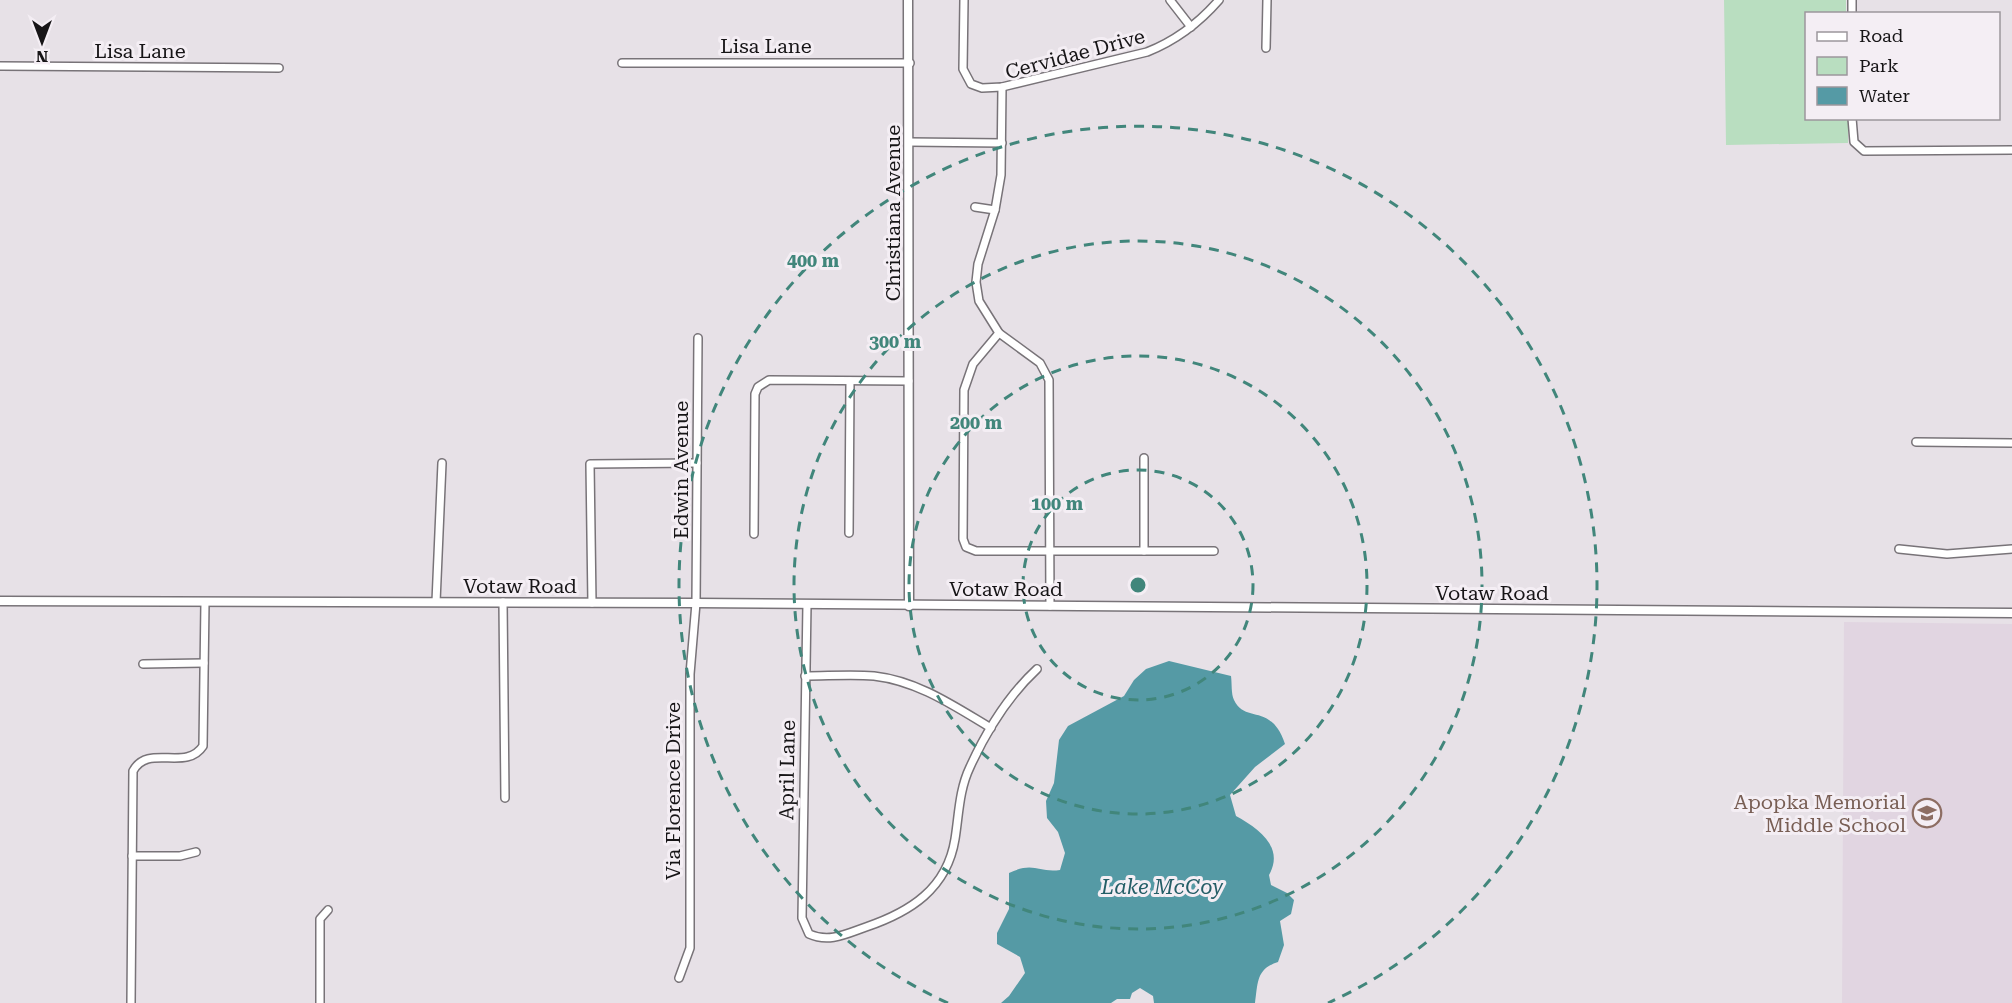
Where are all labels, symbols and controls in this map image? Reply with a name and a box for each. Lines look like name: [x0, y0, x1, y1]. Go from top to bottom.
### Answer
north arrow: [12, 12, 72, 72]
legend: [1805, 12, 2000, 120]
street label: Cervidae Drive: [1002, 24, 1148, 84]
text: Road: [1859, 25, 1904, 46]
street label: Lisa Lane: [720, 34, 812, 58]
street label: Lisa Lane: [94, 39, 186, 63]
text: N: [36, 47, 48, 66]
text: Park: [1859, 55, 1899, 76]
text: Water: [1859, 85, 1910, 106]
street label: Christiana Avenue: [881, 125, 905, 301]
text: 400 m: [787, 250, 840, 271]
text: 300 m: [869, 331, 922, 352]
street label: Edwin Avenue: [669, 401, 693, 539]
text: 200 m: [950, 412, 1003, 433]
text: 100 m: [1031, 493, 1084, 514]
street label: Votaw Road: [463, 574, 577, 598]
centre of rings: [1128, 575, 1148, 595]
street label: Votaw Road: [949, 577, 1063, 601]
street label: Votaw Road: [1435, 581, 1549, 605]
street label: Via Florence Drive: [661, 702, 685, 880]
street label: April Lane: [774, 720, 800, 820]
place label: Apopka Memorial Middle School: [1734, 790, 1906, 837]
school or university icon: Apopka Memorial Middle School: [1911, 797, 1943, 829]
water label: Lake McCoy: [1100, 875, 1223, 899]

